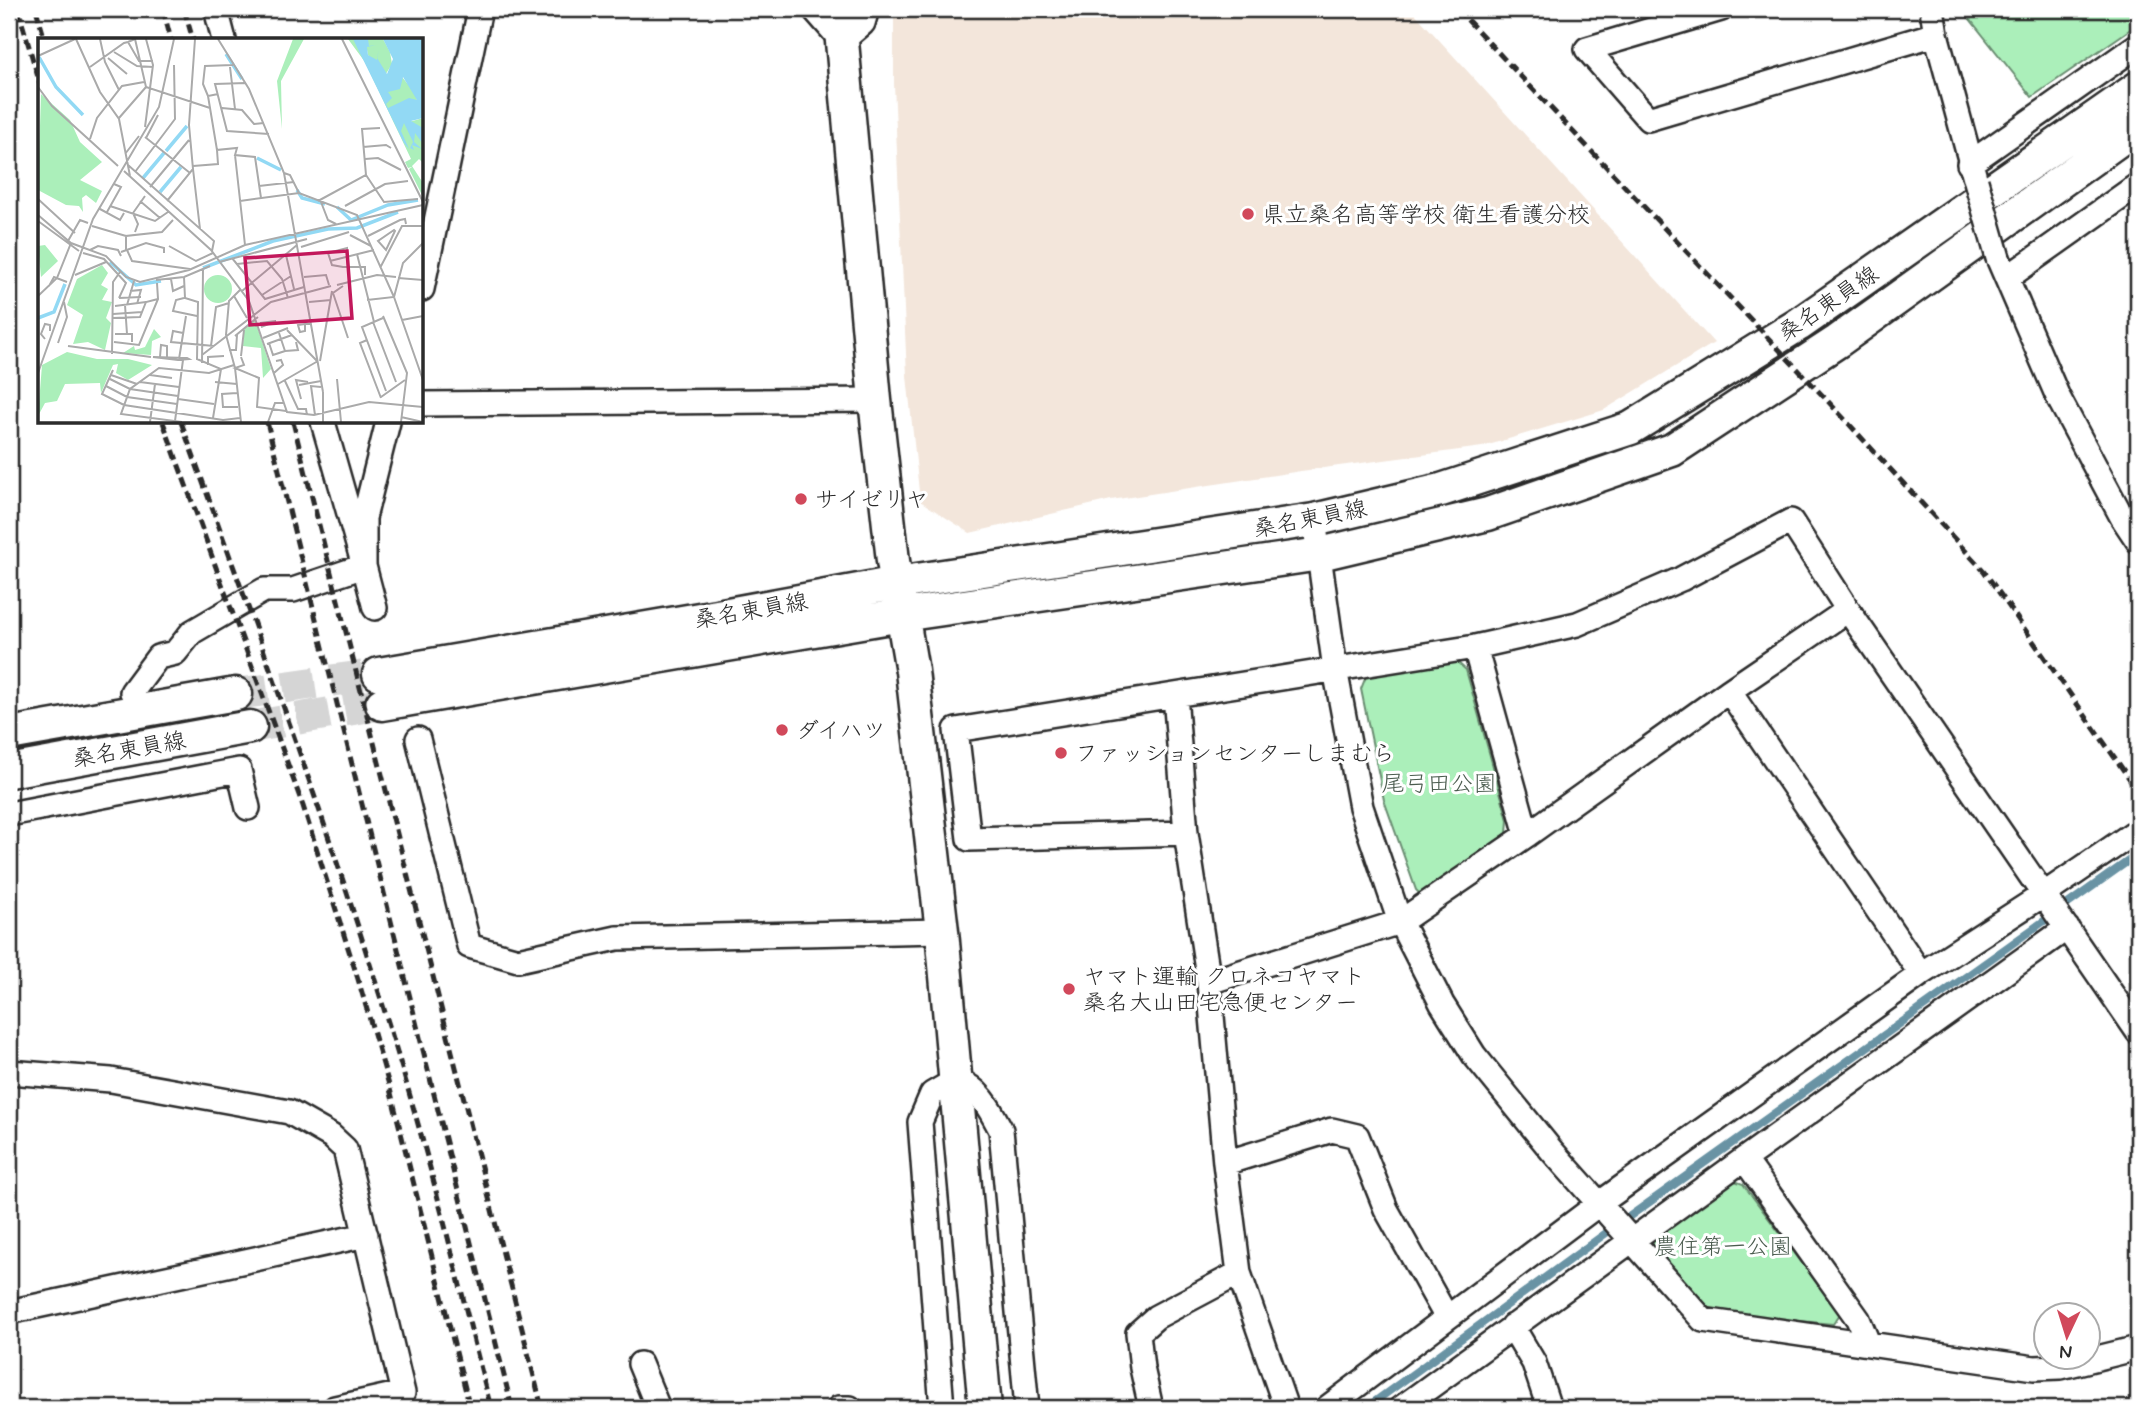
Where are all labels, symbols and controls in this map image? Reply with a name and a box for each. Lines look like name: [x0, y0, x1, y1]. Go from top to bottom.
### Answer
inset map: [38, 38, 424, 424]
place label: 県立桑名高等学校 衛生看護分校: [1262, 201, 1590, 231]
marker: 県立桑名高等学校 衛生看護分校: [1240, 206, 1256, 222]
street label: 桑名東員線: [1773, 260, 1885, 349]
place label: サイゼリヤ: [815, 486, 929, 516]
marker: サイゼリヤ: [793, 491, 809, 507]
street label: 桑名東員線: [1251, 494, 1370, 546]
street label: 桑名東員線: [692, 587, 811, 637]
place label: ダイハツ: [796, 717, 886, 747]
marker: ダイハツ: [774, 722, 790, 738]
street label: 桑名東員線: [70, 726, 189, 776]
place label: ファッションセンターしまむら: [1075, 740, 1396, 770]
marker: ファッションセンターしまむら: [1053, 745, 1069, 761]
park label: 尾弓田公園: [1382, 770, 1497, 800]
place label: ヤマト運輸 クロネコヤマト 桑名大山田宅急便センター: [1083, 963, 1365, 1019]
marker: ヤマト運輸 クロネコヤマト 桑名大山田宅急便センター: [1061, 981, 1077, 997]
park label: 農住第一公園: [1654, 1233, 1792, 1263]
north arrow: [2032, 1302, 2102, 1372]
text: N: [2059, 1339, 2073, 1364]

